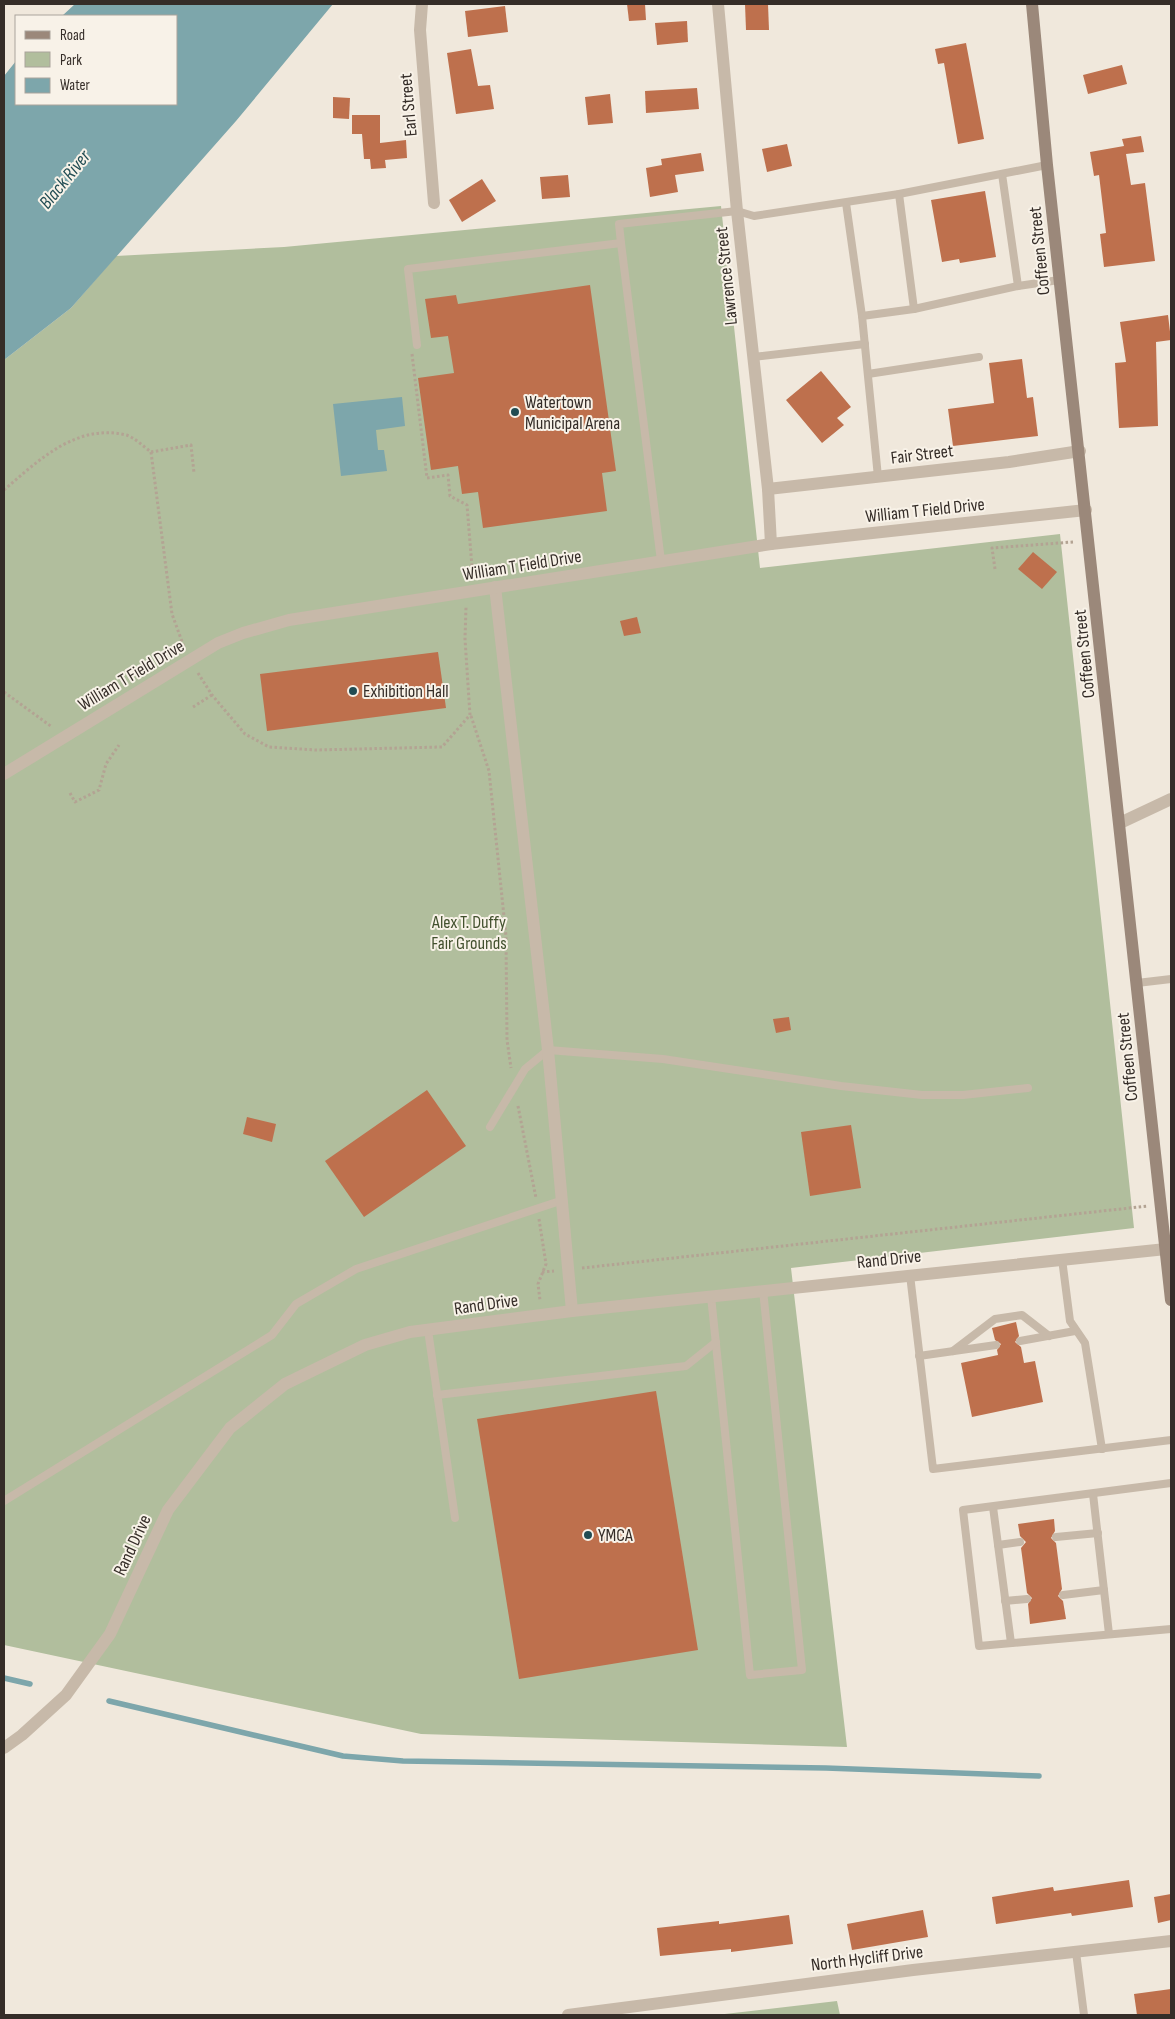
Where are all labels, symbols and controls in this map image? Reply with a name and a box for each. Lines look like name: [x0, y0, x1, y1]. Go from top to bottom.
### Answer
legend: [15, 15, 178, 105]
text: Road: [60, 26, 85, 45]
text: Park: [60, 51, 82, 70]
street label: Earl Street: [395, 72, 422, 137]
text: Water: [60, 76, 91, 95]
water label: Black River: [35, 145, 96, 214]
street label: Coffeen Street: [1024, 205, 1055, 296]
street label: Lawrence Street: [711, 225, 742, 326]
place label: Watertown Municipal Arena: [525, 392, 620, 434]
marker: Watertown Municipal Arena: [509, 406, 521, 418]
street label: Fair Street: [890, 440, 955, 469]
street label: William T Field Drive: [864, 494, 986, 527]
street label: William T Field Drive: [461, 546, 583, 585]
street label: Coffeen Street: [1069, 608, 1100, 699]
street label: William T Field Drive: [74, 636, 188, 715]
place label: Exhibition Hall: [363, 681, 449, 702]
marker: Exhibition Hall: [347, 685, 359, 697]
park label: Alex T. Duffy Fair Grounds: [431, 912, 507, 954]
street label: Coffeen Street: [1112, 1011, 1143, 1102]
street label: Rand Drive: [856, 1246, 922, 1273]
street label: Rand Drive: [453, 1290, 519, 1319]
street label: Rand Drive: [109, 1512, 156, 1579]
place label: YMCA: [598, 1525, 633, 1546]
marker: YMCA: [582, 1529, 594, 1541]
street label: North Hycliff Drive: [810, 1941, 924, 1976]

